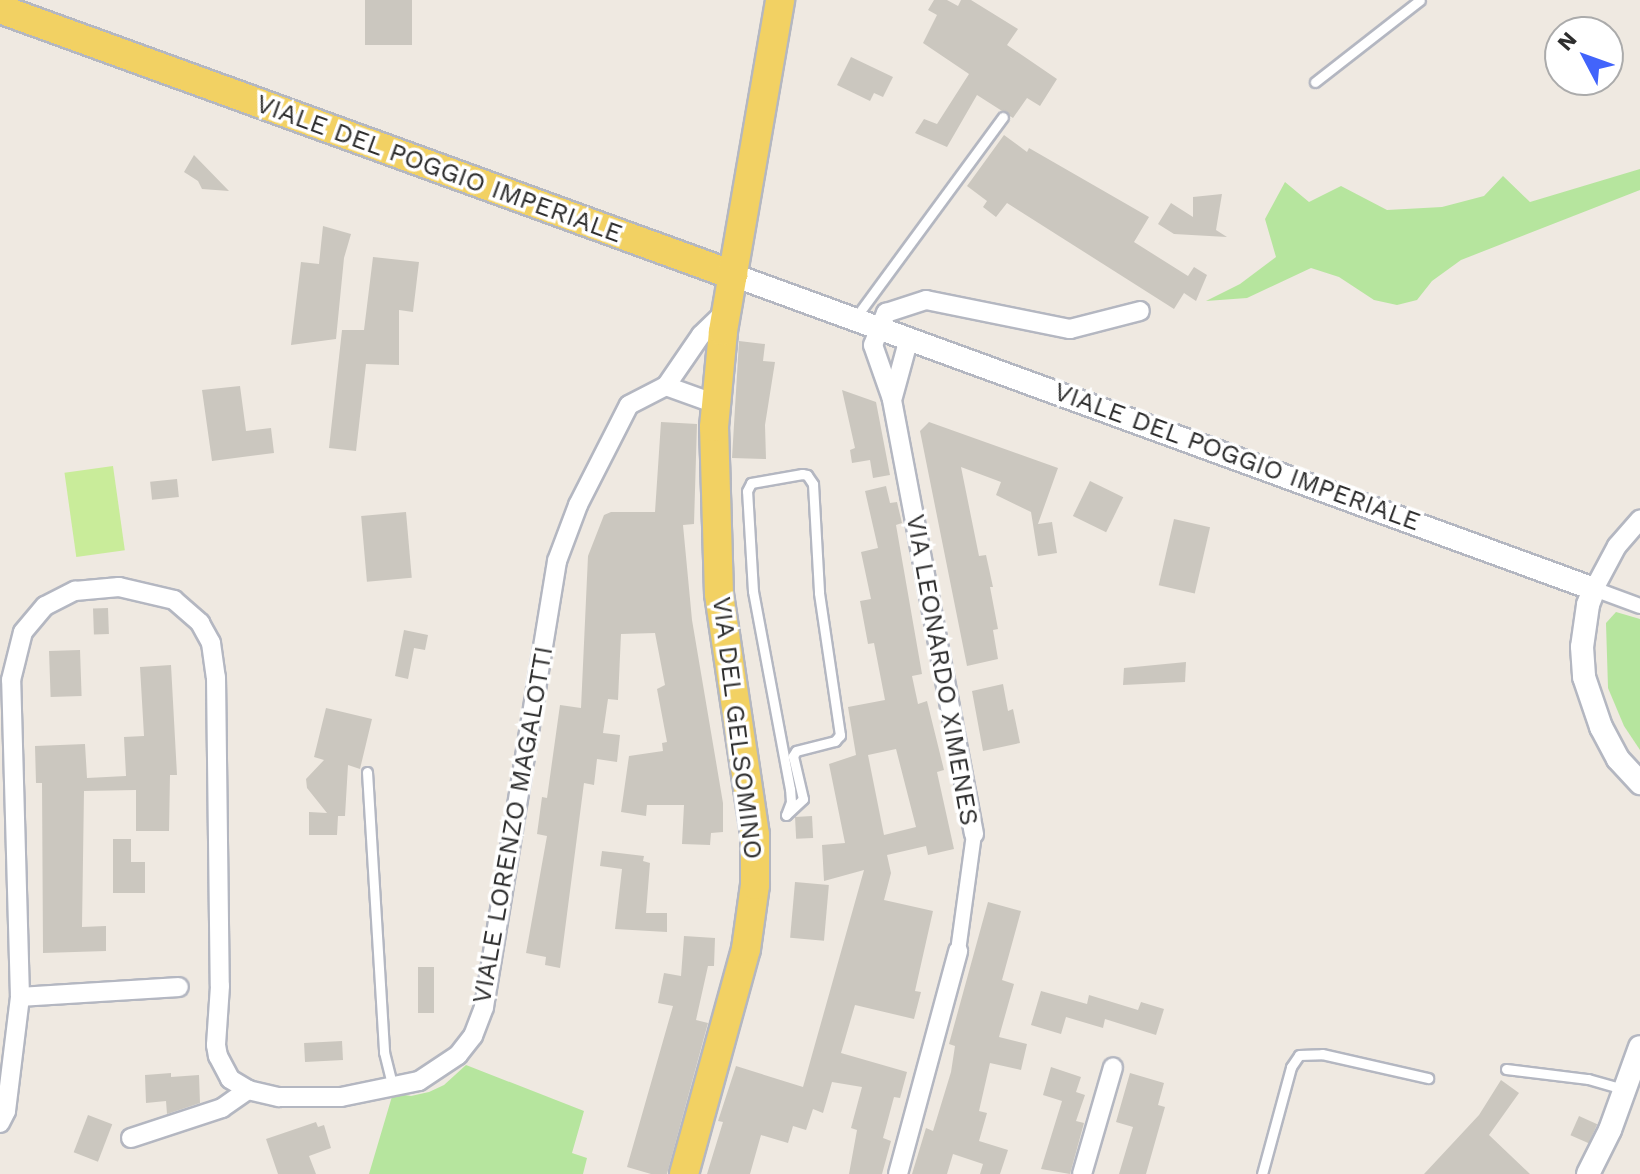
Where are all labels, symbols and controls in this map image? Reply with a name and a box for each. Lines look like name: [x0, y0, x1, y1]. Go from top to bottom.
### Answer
north arrow: [1544, 16, 1624, 96]
text: N: [1552, 27, 1582, 56]
street label: VIALE DEL POGGIO IMPERIALE: [251, 88, 627, 250]
street label: VIALE DEL POGGIO IMPERIALE: [1049, 376, 1425, 538]
street label: VIA LEONARDO XIMENES: [899, 511, 985, 829]
street label: VIA DEL GELSOMINO: [705, 594, 769, 862]
street label: VIALE LORENZO MAGALOTTI: [466, 644, 560, 1006]

